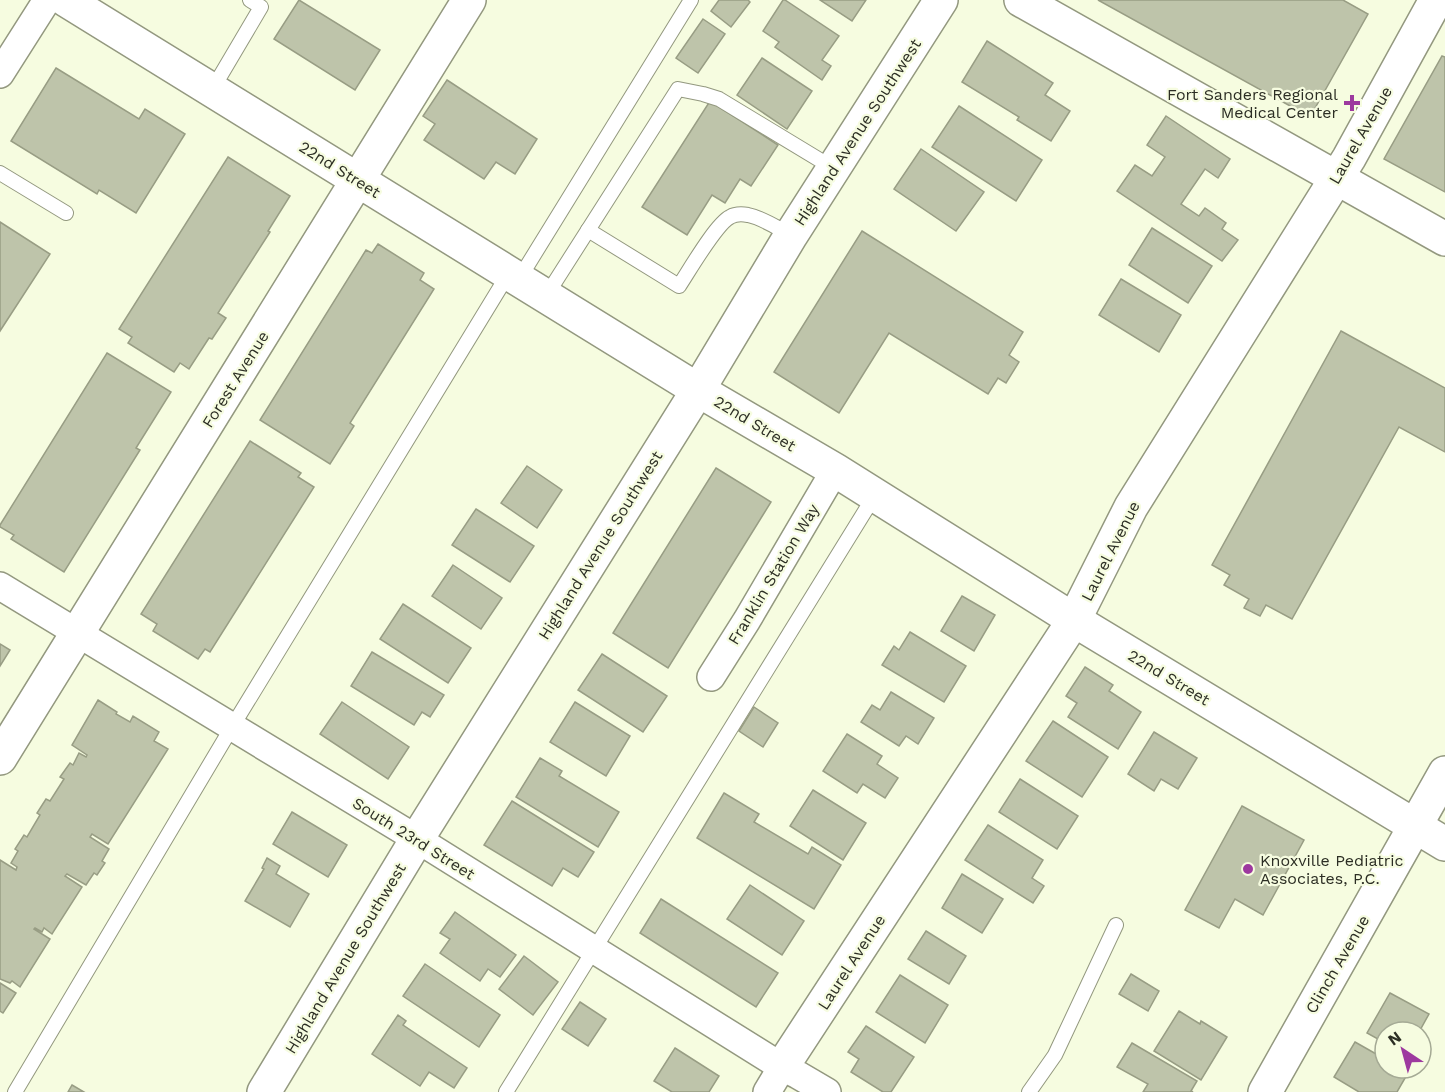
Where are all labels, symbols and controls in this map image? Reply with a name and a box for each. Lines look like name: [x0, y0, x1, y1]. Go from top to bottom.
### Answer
street label: Highland Avenue Southwest: [790, 35, 925, 229]
street label: Laurel Avenue: [1325, 83, 1396, 188]
place label: Fort Sanders Regional Medical Center: [1167, 85, 1338, 122]
marker: Fort Sanders Regional Medical Center: [1343, 94, 1361, 112]
street label: 22nd Street: [296, 137, 384, 202]
street label: Forest Avenue: [198, 327, 273, 431]
street label: 22nd Street: [710, 392, 799, 455]
street label: Highland Avenue Southwest: [534, 447, 667, 643]
street label: Laurel Avenue: [1077, 498, 1144, 604]
street label: Franklin Station Way: [724, 500, 823, 648]
street label: 22nd Street: [1124, 646, 1213, 709]
street label: South 23rd Street: [349, 793, 479, 884]
place label: Knoxville Pediatric Associates, P.C.: [1260, 851, 1404, 888]
street label: Highland Avenue Southwest: [281, 859, 410, 1057]
marker: Knoxville Pediatric Associates, P.C.: [1241, 862, 1255, 876]
street label: Laurel Avenue: [814, 911, 889, 1013]
street label: Clinch Avenue: [1302, 912, 1373, 1017]
north arrow: [1373, 1020, 1433, 1080]
text: N: [1384, 1027, 1405, 1049]

